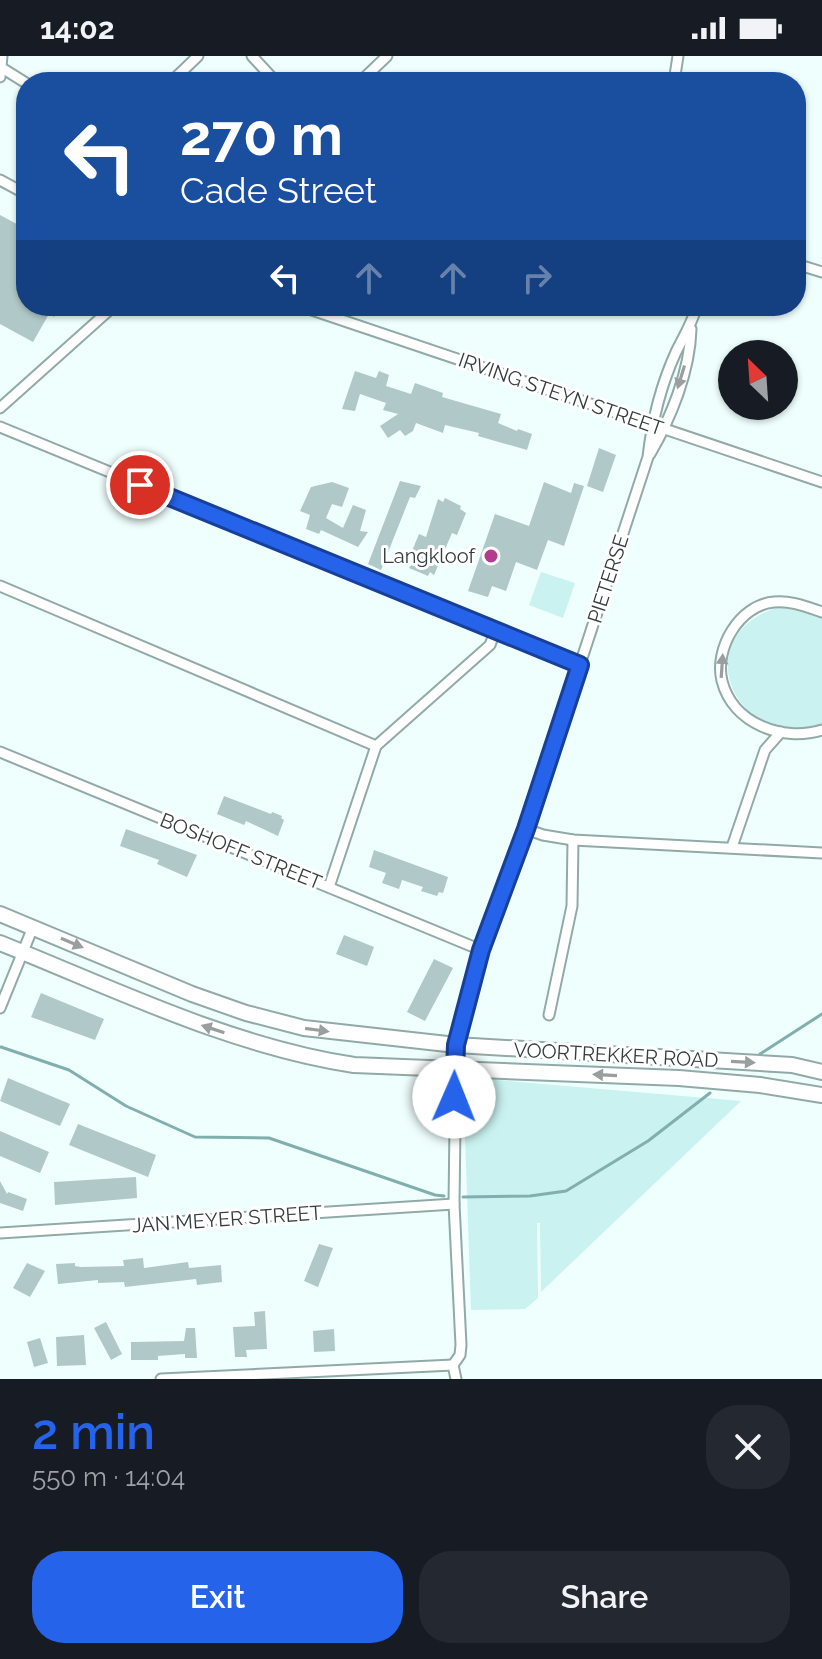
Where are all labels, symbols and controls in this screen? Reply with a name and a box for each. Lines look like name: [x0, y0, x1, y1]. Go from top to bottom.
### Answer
text: 14:02: [40, 11, 115, 46]
text: 270 m: [180, 102, 343, 168]
icon: left: [48, 104, 152, 208]
text: Cade Street: [180, 169, 377, 211]
icon: left: [263, 256, 307, 300]
icon: ahead: [347, 256, 391, 300]
icon: ahead: [431, 256, 475, 300]
icon: right: [515, 256, 559, 300]
north arrow: [718, 340, 798, 420]
map controls: [718, 340, 798, 420]
street label: IRVING STEYN STREET: [455, 348, 667, 440]
one-way arrow: [674, 366, 687, 390]
pin: [106, 451, 174, 519]
icon: arrive: [118, 463, 162, 507]
street label: PIETERSE: [582, 532, 634, 626]
place label: Langkloof: [382, 544, 476, 568]
marker: Langkloof: [482, 547, 500, 565]
one-way arrow: [716, 653, 729, 678]
street label: BOSHOFF STREET: [157, 808, 325, 894]
one-way arrow: [60, 937, 84, 950]
one-way arrow: [201, 1022, 225, 1034]
one-way arrow: [304, 1024, 329, 1037]
street label: VOORTREKKER ROAD: [513, 1038, 719, 1072]
position arrow: [412, 1055, 496, 1139]
one-way arrow: [731, 1056, 756, 1069]
one-way arrow: [592, 1068, 617, 1081]
street label: JAN MEYER STREET: [131, 1200, 323, 1238]
text: 2 min: [32, 1404, 155, 1460]
button: close: [706, 1405, 790, 1489]
text: 550 m · 14:04: [32, 1462, 185, 1492]
button: Exit: [32, 1551, 403, 1643]
button: Share: [419, 1551, 790, 1643]

